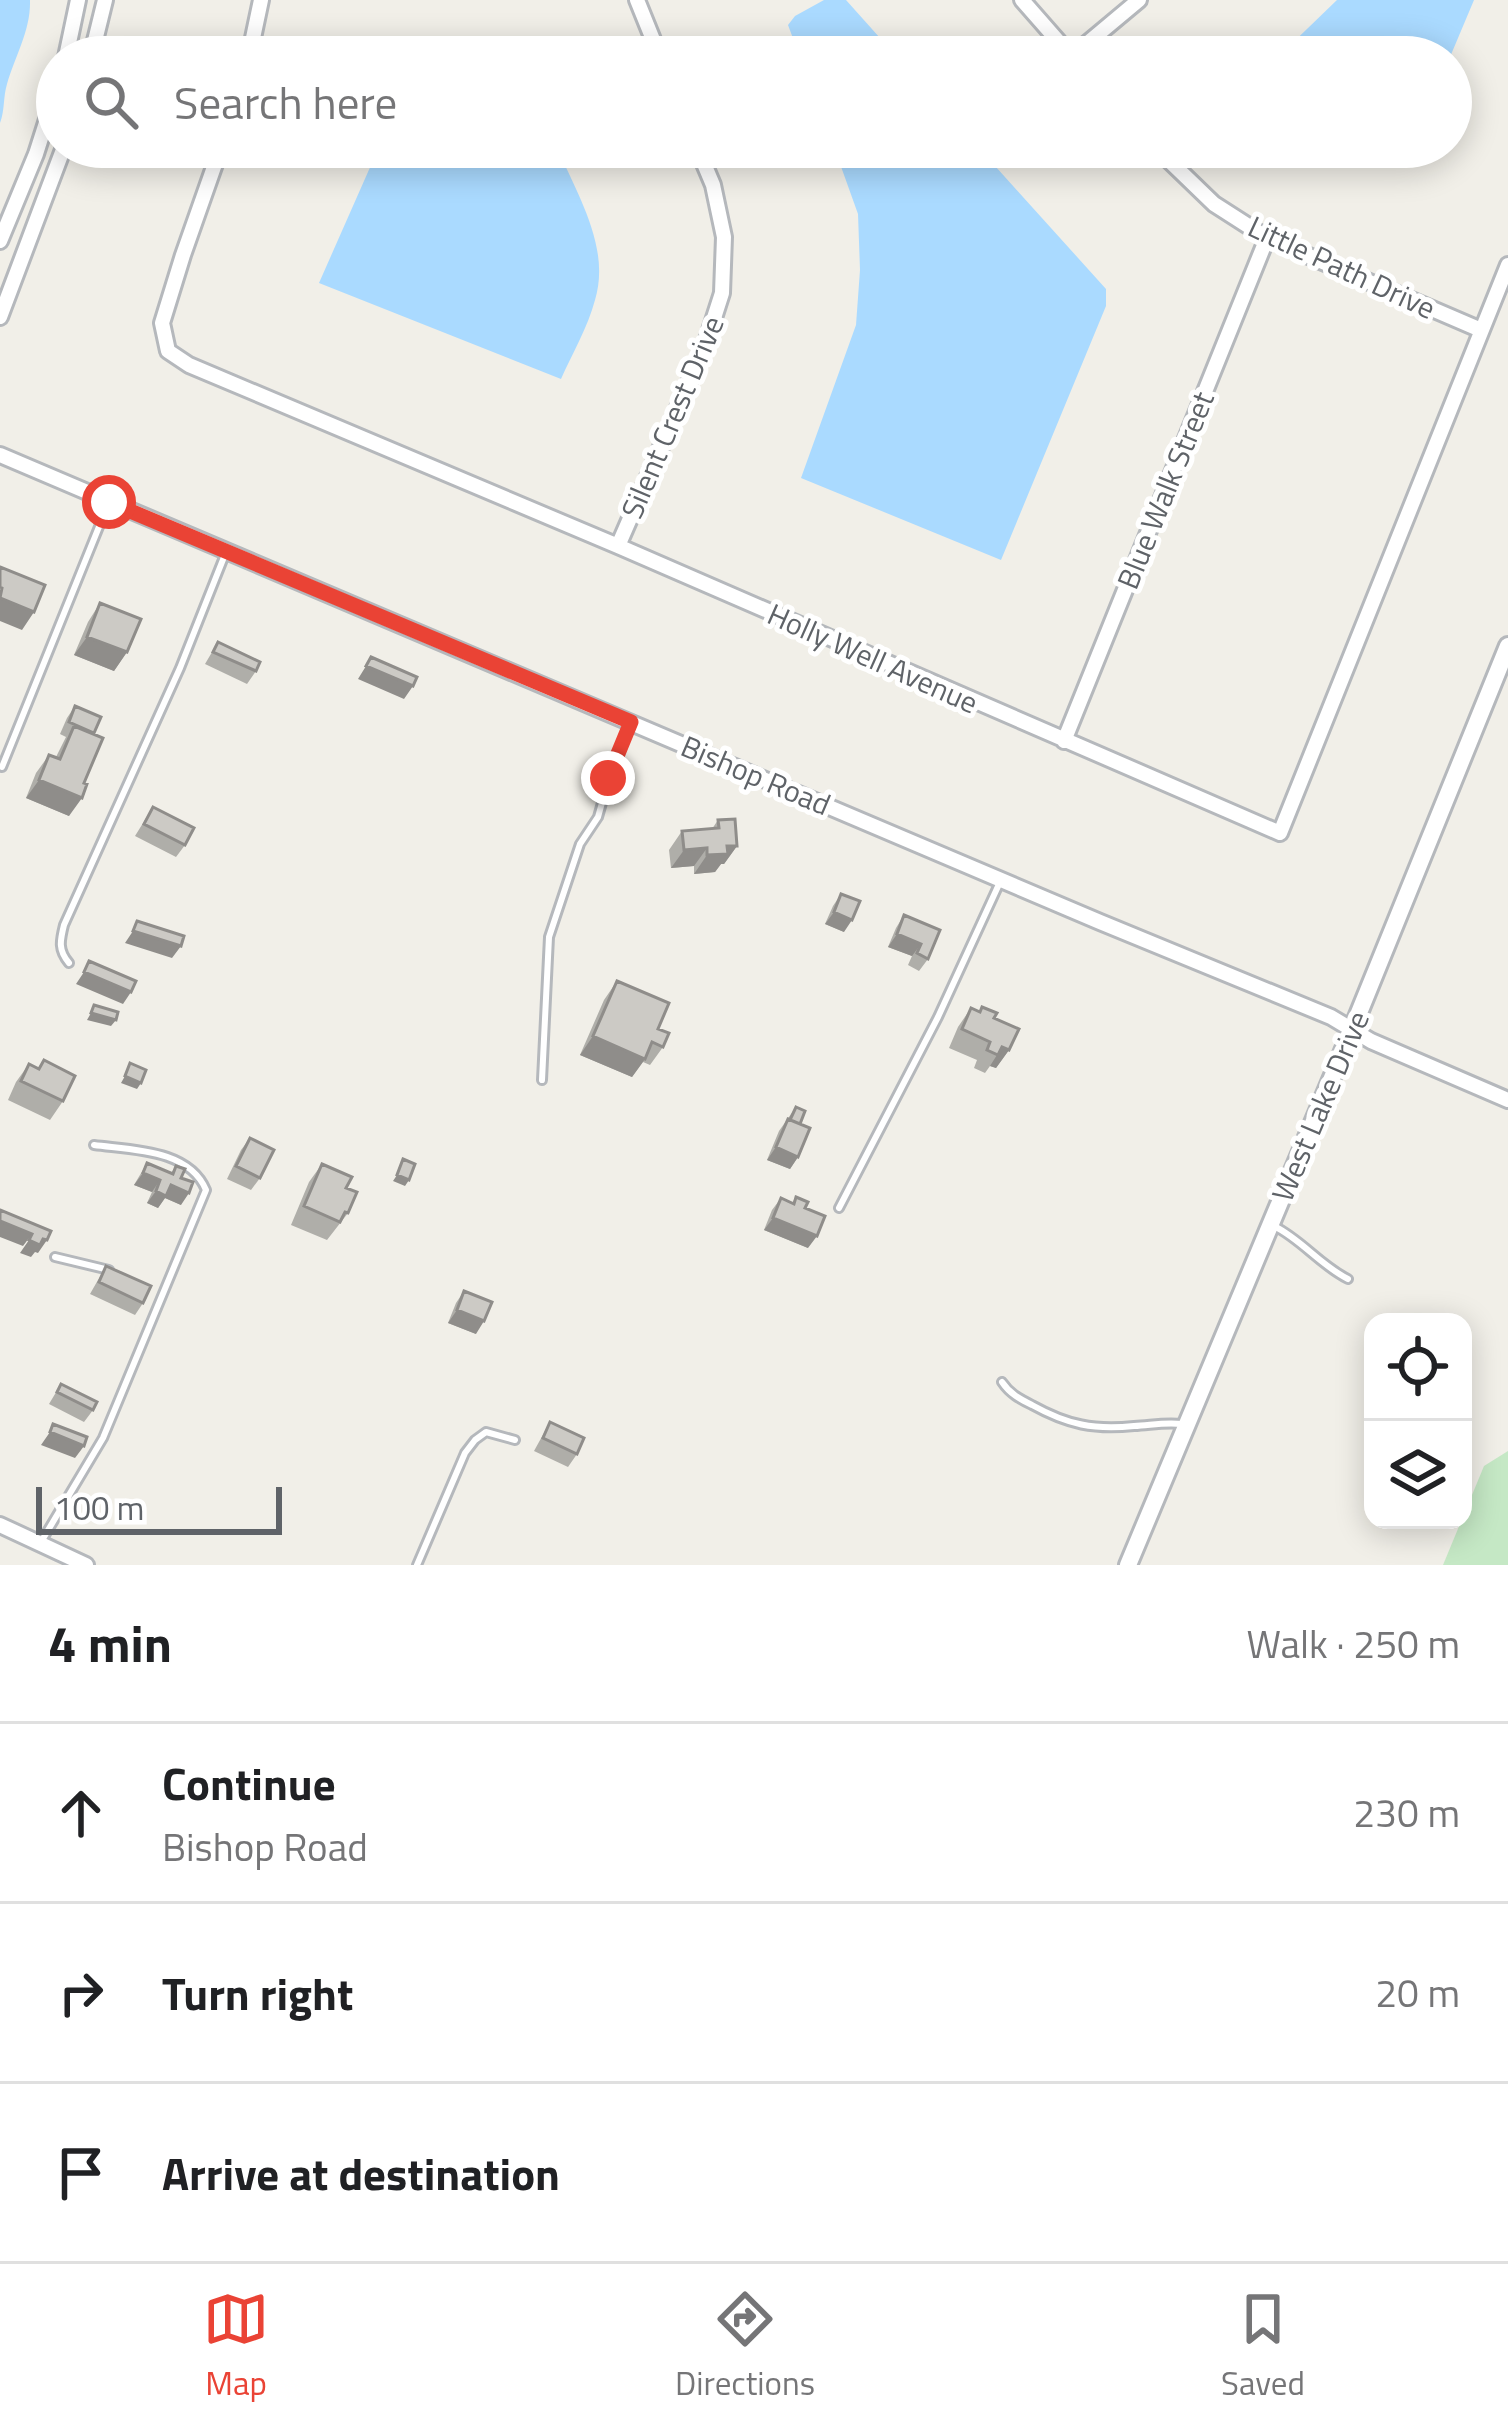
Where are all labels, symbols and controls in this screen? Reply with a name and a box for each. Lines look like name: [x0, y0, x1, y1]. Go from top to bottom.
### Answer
search box: [36, 36, 1472, 168]
text: Search here: [174, 68, 397, 136]
icon: search: [78, 69, 144, 135]
street label: Little Path Drive: [1241, 203, 1443, 331]
street label: Silent Crest Drive: [609, 309, 735, 525]
street label: Blue Walk Street: [1104, 384, 1226, 596]
route start: [82, 475, 136, 529]
street label: Holly Well Avenue: [760, 591, 986, 725]
street label: Bishop Road: [674, 723, 838, 827]
route end: [581, 751, 635, 805]
street label: West Lake Drive: [1259, 1004, 1381, 1208]
map controls: [1364, 1313, 1472, 1529]
button: locate: [1364, 1313, 1472, 1421]
button: layers: [1364, 1421, 1472, 1529]
scale bar: [36, 1481, 282, 1534]
text: 100 m: [54, 1483, 144, 1533]
text: 4 min: [48, 1604, 172, 1682]
text: Walk · 250 m: [1246, 1614, 1460, 1673]
text: Continue: [162, 1749, 336, 1817]
icon: ahead: [48, 1780, 114, 1846]
text: 230 m: [1353, 1783, 1460, 1842]
text: Bishop Road: [162, 1817, 368, 1876]
text: Turn right: [162, 1959, 353, 2027]
icon: right: [48, 1960, 114, 2026]
text: 20 m: [1375, 1963, 1460, 2022]
text: Arrive at destination: [162, 2139, 560, 2207]
icon: arrive: [48, 2140, 114, 2206]
tab: Map: [203, 2286, 269, 2408]
tab: Directions: [675, 2286, 815, 2408]
tab: Saved: [1221, 2286, 1305, 2408]

